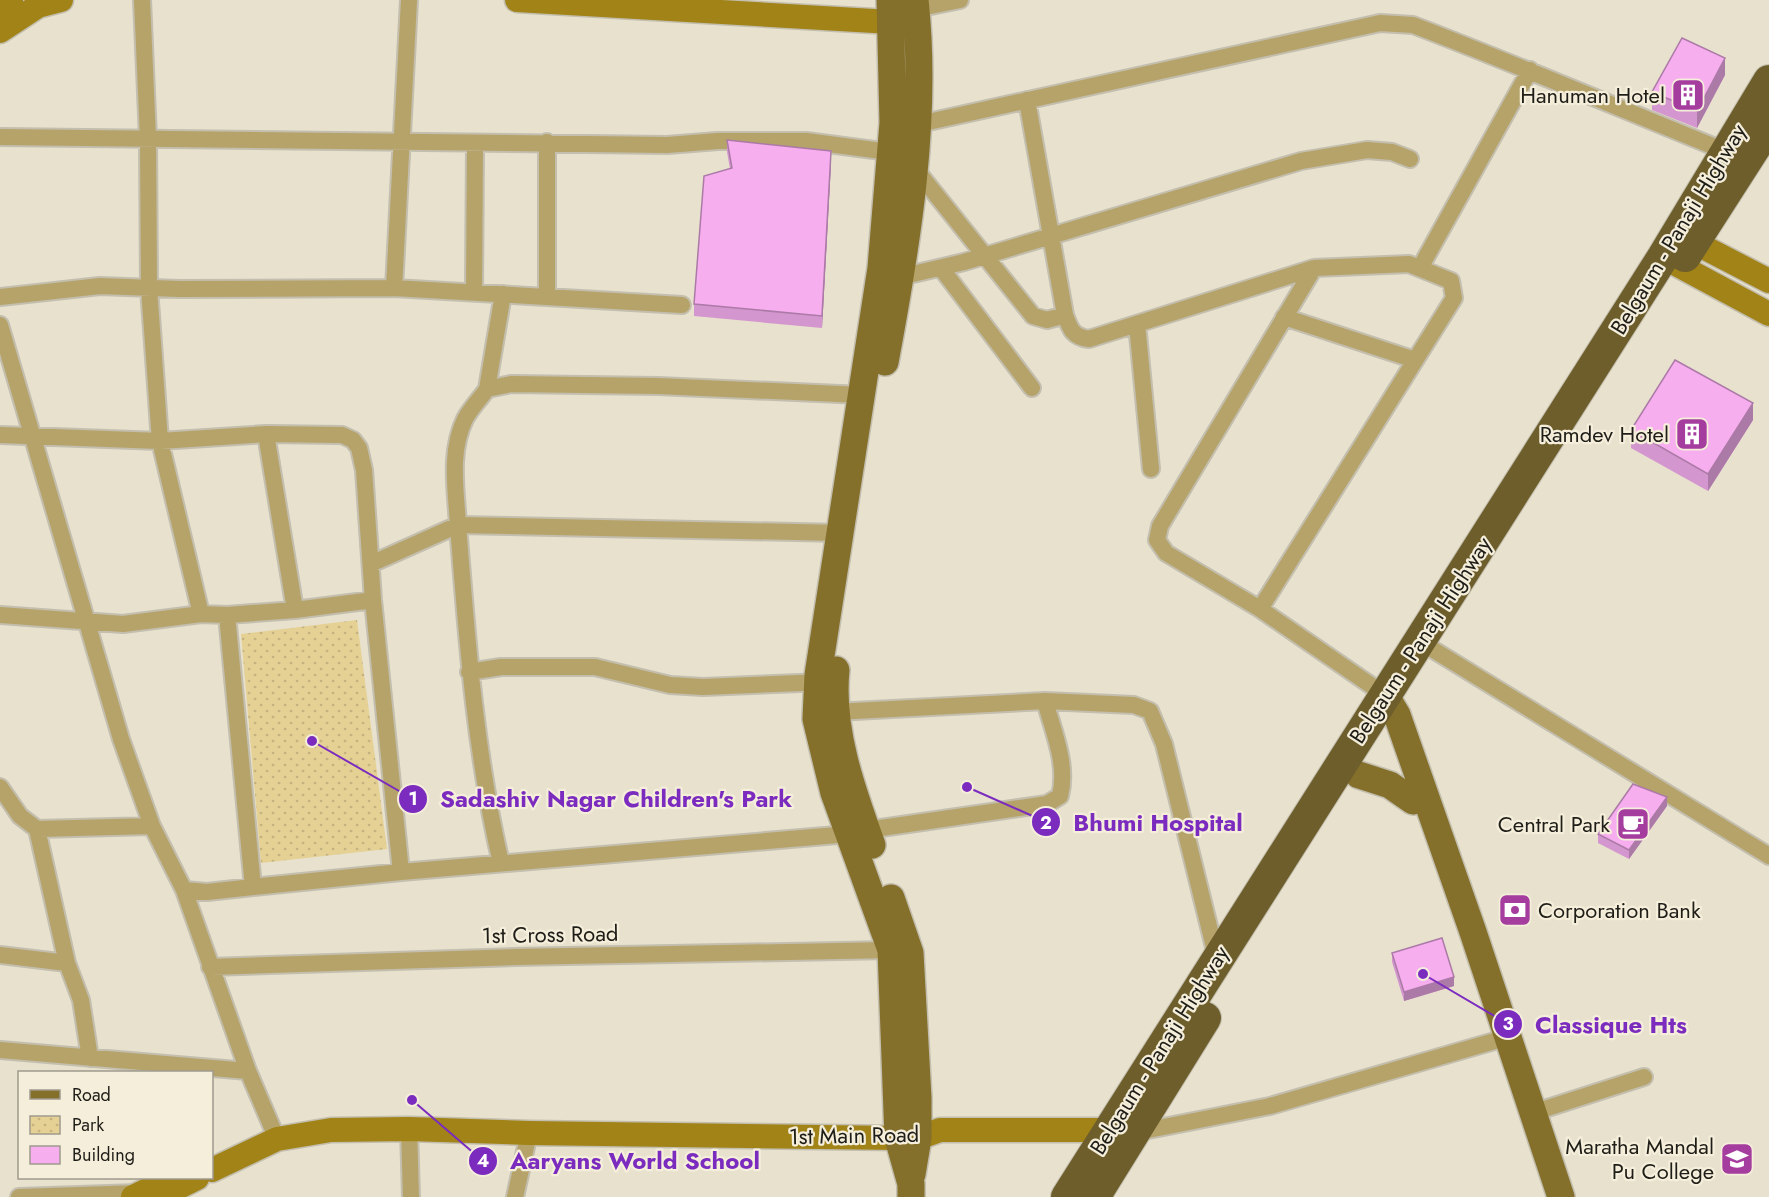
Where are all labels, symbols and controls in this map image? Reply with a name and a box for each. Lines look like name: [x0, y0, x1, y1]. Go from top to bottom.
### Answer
building icon: Hanuman Hotel: [1670, 77, 1706, 113]
place label: Hanuman Hotel: [1520, 79, 1665, 111]
street label: Belgaum - Panaji Highway: [1602, 117, 1754, 340]
building icon: Ramdev Hotel: [1674, 416, 1710, 452]
place label: Ramdev Hotel: [1540, 418, 1669, 450]
street label: Belgaum - Panaji Highway: [1341, 530, 1499, 750]
callout: Sadashiv Nagar Children's Park: [398, 778, 804, 820]
text: Sadashiv Nagar Children's Park: [440, 781, 792, 816]
text: 1: [408, 786, 418, 812]
callout: Bhumi Hospital: [1031, 801, 1255, 843]
text: Bhumi Hospital: [1073, 805, 1243, 840]
cafe icon: Central Park: [1615, 806, 1651, 842]
place label: Central Park: [1498, 808, 1610, 840]
text: 2: [1040, 810, 1052, 836]
bank icon: Corporation Bank: [1497, 892, 1533, 928]
place label: Corporation Bank: [1538, 894, 1701, 926]
street label: 1st Cross Road: [481, 917, 619, 951]
street label: Belgaum - Panaji Highway: [1082, 939, 1237, 1161]
callout: Classique Hts: [1493, 1003, 1699, 1045]
text: Classique Hts: [1535, 1007, 1687, 1042]
text: 3: [1502, 1011, 1514, 1037]
legend: [18, 1071, 213, 1179]
text: Road: [72, 1082, 111, 1108]
text: Park: [72, 1112, 104, 1138]
street label: 1st Main Road: [789, 1118, 919, 1152]
place label: Maratha Mandal Pu College: [1565, 1130, 1714, 1187]
callout: Aaryans World School: [468, 1140, 772, 1182]
school or university icon: Maratha Mandal Pu College: [1719, 1141, 1755, 1177]
text: Building: [72, 1142, 135, 1168]
text: Aaryans World School: [509, 1143, 760, 1178]
text: 4: [477, 1148, 489, 1174]

